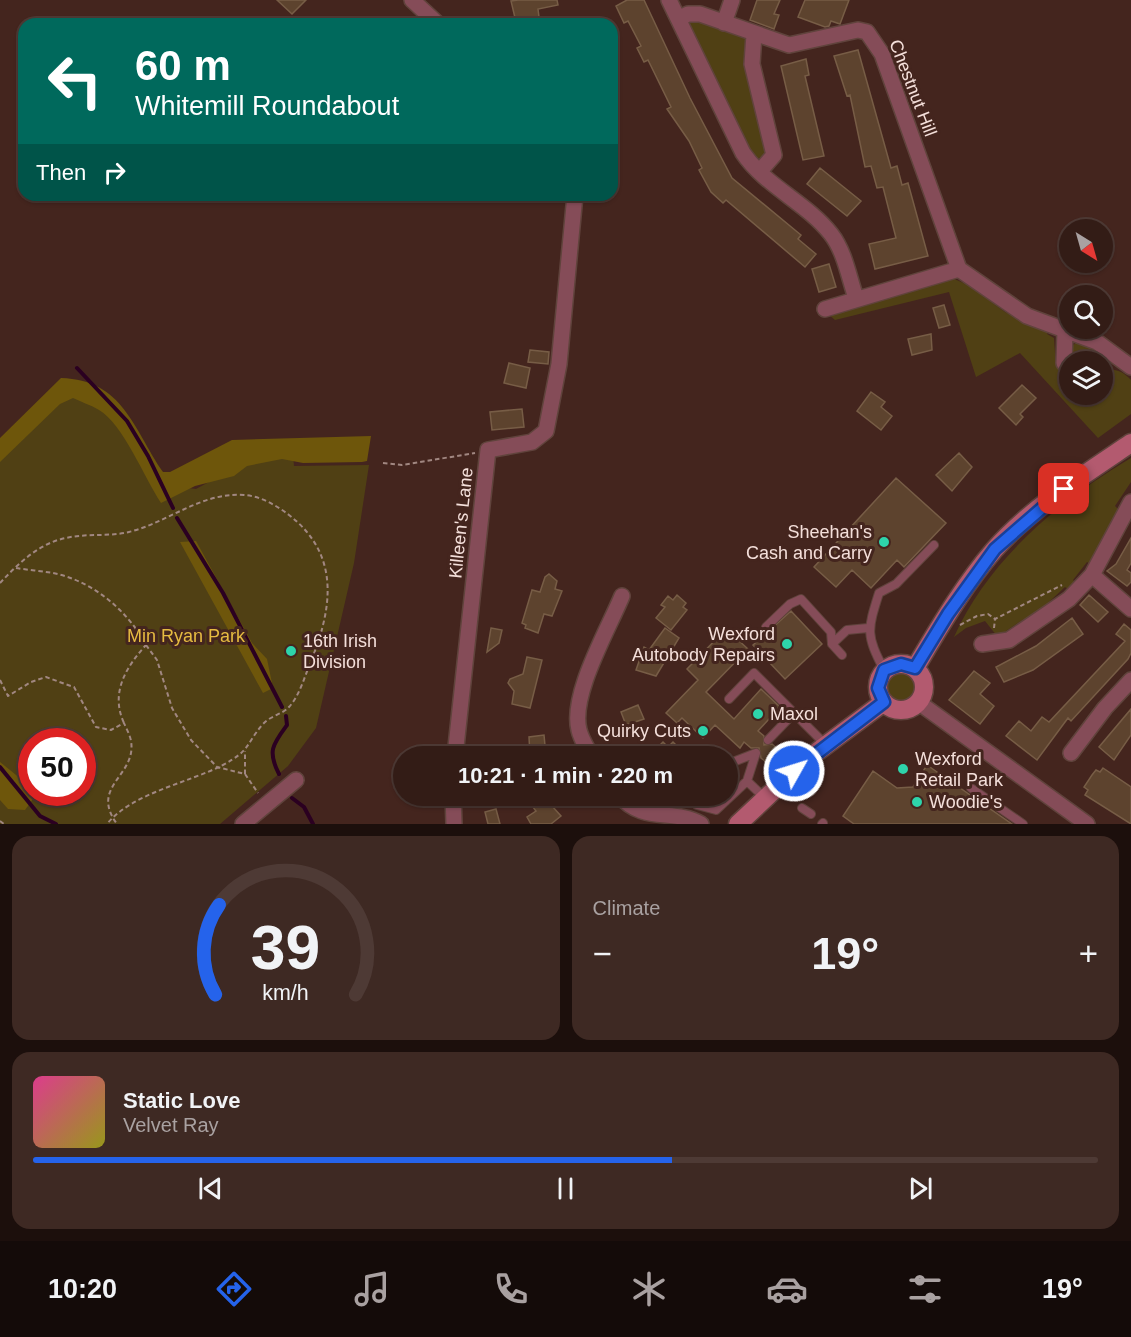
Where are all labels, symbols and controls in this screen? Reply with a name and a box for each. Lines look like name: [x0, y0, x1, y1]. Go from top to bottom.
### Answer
street label: Chestnut Hill: [885, 37, 941, 139]
icon: left: [36, 42, 114, 120]
text: 60 m: [135, 42, 231, 89]
text: Whitemill Roundabout: [135, 91, 399, 121]
icon: right: [98, 156, 131, 189]
text: Then: [36, 160, 86, 185]
north arrow: [1059, 219, 1113, 273]
map controls: [1059, 219, 1113, 405]
button: search: [1059, 285, 1113, 339]
button: layers: [1059, 351, 1113, 405]
pin: [1038, 463, 1089, 514]
street label: Killeen's Lane: [445, 467, 477, 579]
icon: arrive: [1047, 472, 1080, 505]
place label: Sheehan's Cash and Carry: [746, 522, 872, 563]
marker: Sheehan's Cash and Carry: [877, 535, 891, 549]
place label: Wexford Autobody Repairs: [632, 624, 775, 665]
park label: Min Ryan Park: [127, 626, 246, 646]
place label: 16th Irish Division: [303, 631, 377, 672]
marker: Wexford Autobody Repairs: [780, 637, 794, 651]
marker: 16th Irish Division: [284, 644, 298, 658]
place label: Maxol: [770, 704, 818, 724]
marker: Maxol: [751, 707, 765, 721]
place label: Quirky Cuts: [597, 721, 691, 741]
marker: Quirky Cuts: [696, 724, 710, 738]
speed limit sign: 50: [18, 728, 96, 806]
position arrow: [762, 739, 826, 803]
place label: Wexford Retail Park: [915, 749, 1004, 790]
marker: Wexford Retail Park: [896, 762, 910, 776]
text: 10:21 · 1 min · 220 m: [458, 763, 673, 788]
place label: Woodie's: [929, 792, 1002, 812]
marker: Woodie's: [910, 795, 924, 809]
text: Climate: [593, 897, 660, 919]
text: 39: [251, 913, 320, 982]
text: 19°: [811, 928, 879, 979]
text: −: [593, 935, 612, 972]
text: +: [1079, 935, 1098, 972]
text: km/h: [263, 981, 309, 1005]
text: Static Love: [123, 1088, 240, 1113]
text: Velvet Ray: [123, 1114, 219, 1136]
icon: previous: [194, 1172, 227, 1205]
icon: pause: [549, 1172, 582, 1205]
icon: next: [904, 1172, 937, 1205]
icon: directions: [213, 1268, 255, 1310]
icon: music: [351, 1268, 393, 1310]
icon: phone: [490, 1268, 532, 1310]
icon: climate: [628, 1268, 670, 1310]
icon: car: [766, 1268, 808, 1310]
icon: filters: [904, 1268, 946, 1310]
text: 10:20: [48, 1274, 117, 1304]
text: 19°: [1042, 1274, 1083, 1304]

